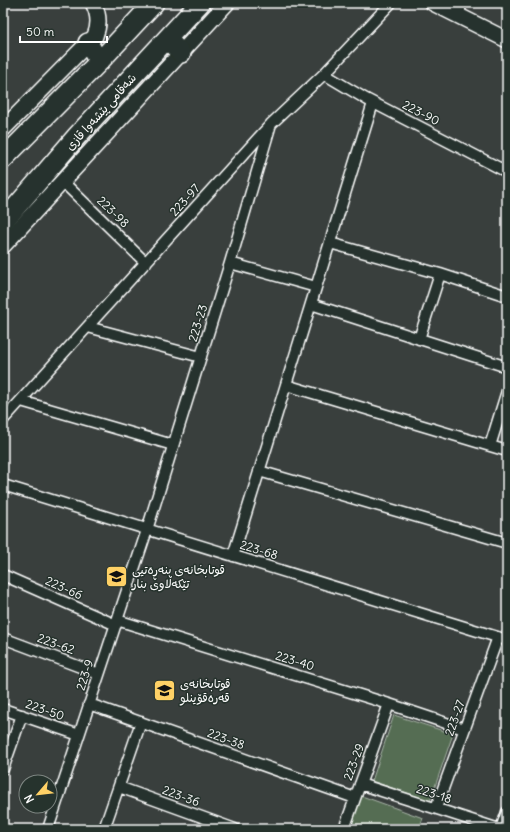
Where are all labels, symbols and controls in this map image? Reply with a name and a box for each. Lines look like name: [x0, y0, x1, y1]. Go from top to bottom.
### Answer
scale bar: [20, 18, 107, 44]
text: 50 m: [26, 24, 55, 39]
street label: شەقامی پێشەوا قازی: [62, 70, 140, 154]
street label: 223-90: [400, 97, 442, 128]
street label: 223-97: [166, 181, 203, 219]
street label: 223-98: [94, 193, 133, 231]
street label: 223-23: [185, 302, 210, 343]
street label: 223-68: [238, 537, 280, 562]
place label: قوتابخانەی بنەڕەتیی تێکەڵاوی بنار: [131, 562, 225, 592]
school or university icon: قوتابخانەی بنەڕەتیی تێکەڵاوی بنار: [104, 564, 130, 590]
street label: 223-66: [43, 573, 85, 602]
street label: 223-62: [35, 630, 77, 657]
street label: 223-40: [274, 648, 317, 674]
street label: 223-9: [72, 657, 97, 692]
place label: قوتابخانەی قەرەقۆینلو: [179, 676, 231, 706]
school or university icon: قوتابخانەی قەرەقۆینلو: [152, 678, 178, 704]
street label: 223-50: [24, 696, 67, 723]
street label: 223-27: [441, 698, 468, 738]
street label: 223-38: [205, 725, 247, 752]
street label: 223-29: [340, 741, 367, 782]
north arrow: [18, 774, 58, 814]
street label: 223-18: [415, 781, 454, 806]
street label: 223-36: [160, 782, 202, 809]
text: N: [21, 792, 37, 805]

